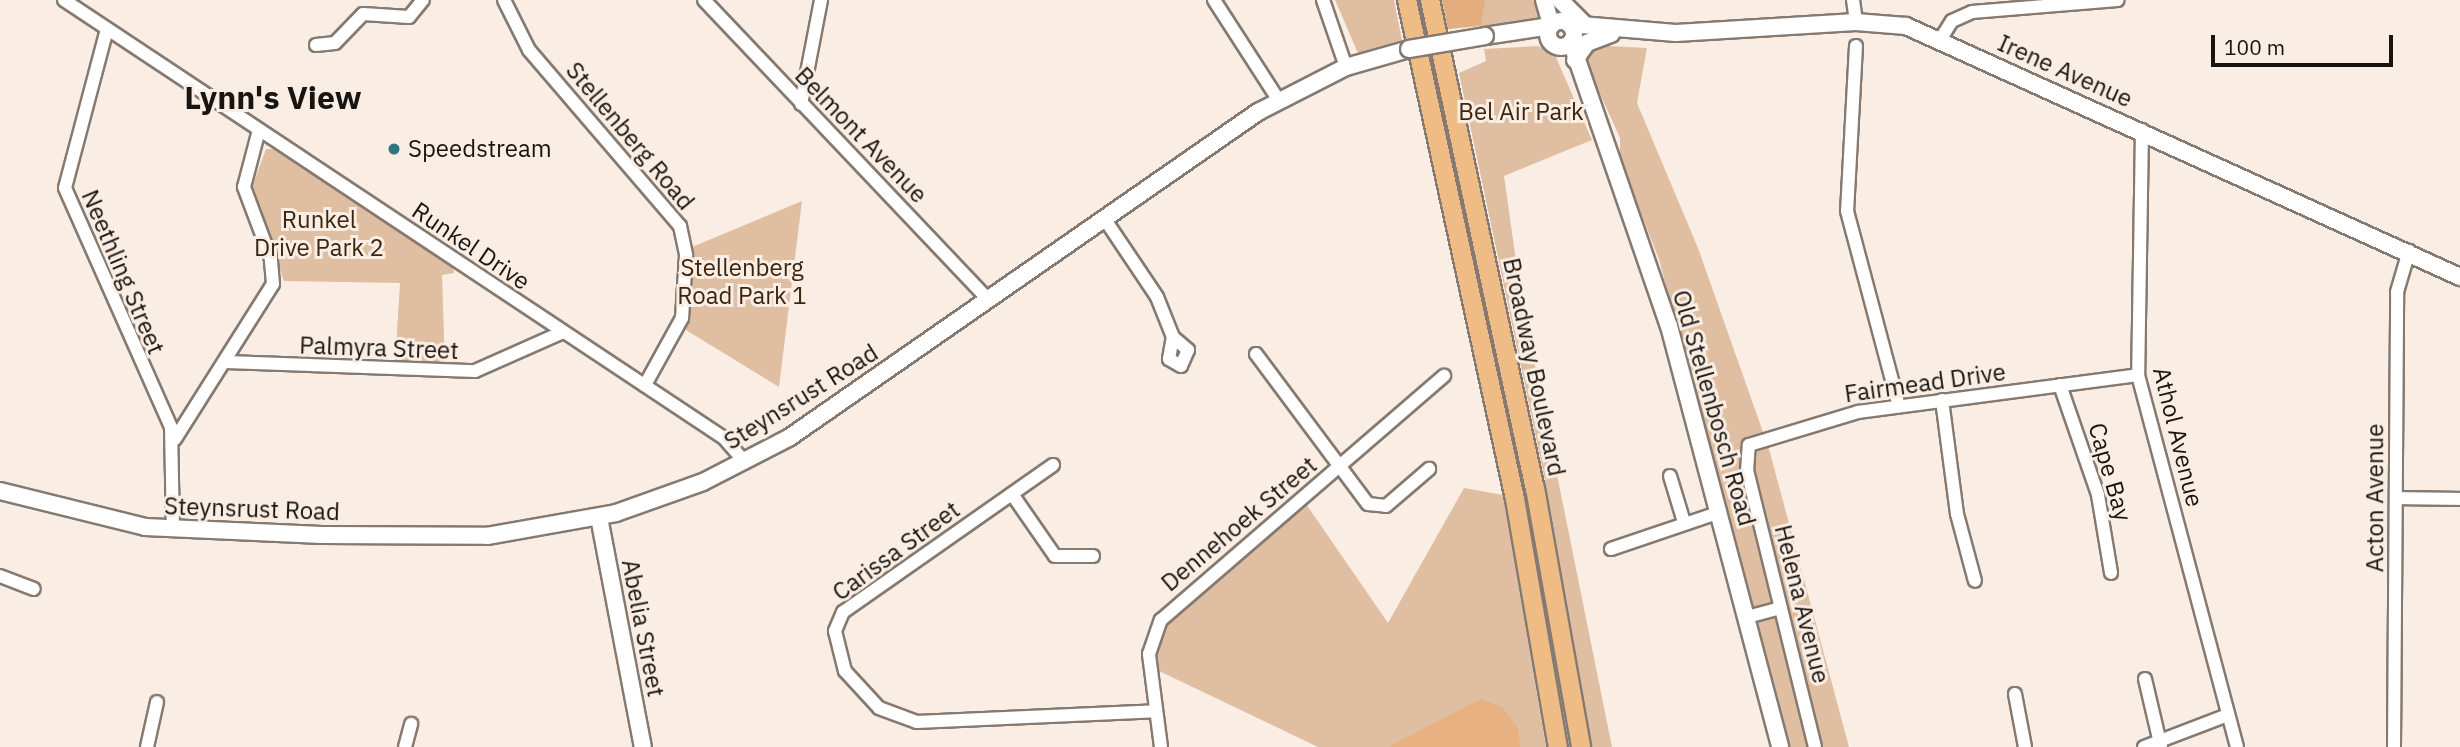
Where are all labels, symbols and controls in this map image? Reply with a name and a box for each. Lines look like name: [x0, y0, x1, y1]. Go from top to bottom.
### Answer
scale bar: [2215, 21, 2397, 65]
street label: Irene Avenue: [1993, 29, 2137, 113]
text: 100 m: [2224, 33, 2285, 61]
street label: Stellenberg Road: [560, 56, 700, 216]
street label: Belmont Avenue: [789, 61, 933, 209]
district label: Lynn's View: [184, 78, 362, 116]
park label: Bel Air Park: [1458, 98, 1584, 126]
place label: Speedstream: [408, 135, 552, 163]
marker: Speedstream: [386, 141, 402, 157]
street label: Neethling Street: [75, 186, 171, 358]
street label: Runkel Drive: [407, 196, 535, 296]
park label: Runkel Drive Park 2: [254, 206, 384, 262]
park label: Stellenberg Road Park 1: [677, 254, 807, 310]
street label: Broadway Boulevard: [1497, 255, 1571, 479]
street label: Old Stellenbosch Road: [1667, 287, 1761, 529]
street label: Palmyra Street: [299, 331, 459, 365]
street label: Steynsrust Road: [719, 338, 883, 456]
street label: Fairmead Drive: [1843, 357, 2007, 409]
street label: Athol Avenue: [2147, 364, 2209, 510]
street label: Cape Bay: [2082, 420, 2138, 524]
street label: Acton Avenue: [2361, 424, 2389, 572]
street label: Dennehoek Street: [1155, 451, 1323, 597]
street label: Steynsrust Road: [164, 492, 340, 526]
street label: Carissa Street: [827, 495, 965, 607]
street label: Helena Avenue: [1768, 522, 1836, 686]
street label: Abelia Street: [616, 557, 670, 699]

